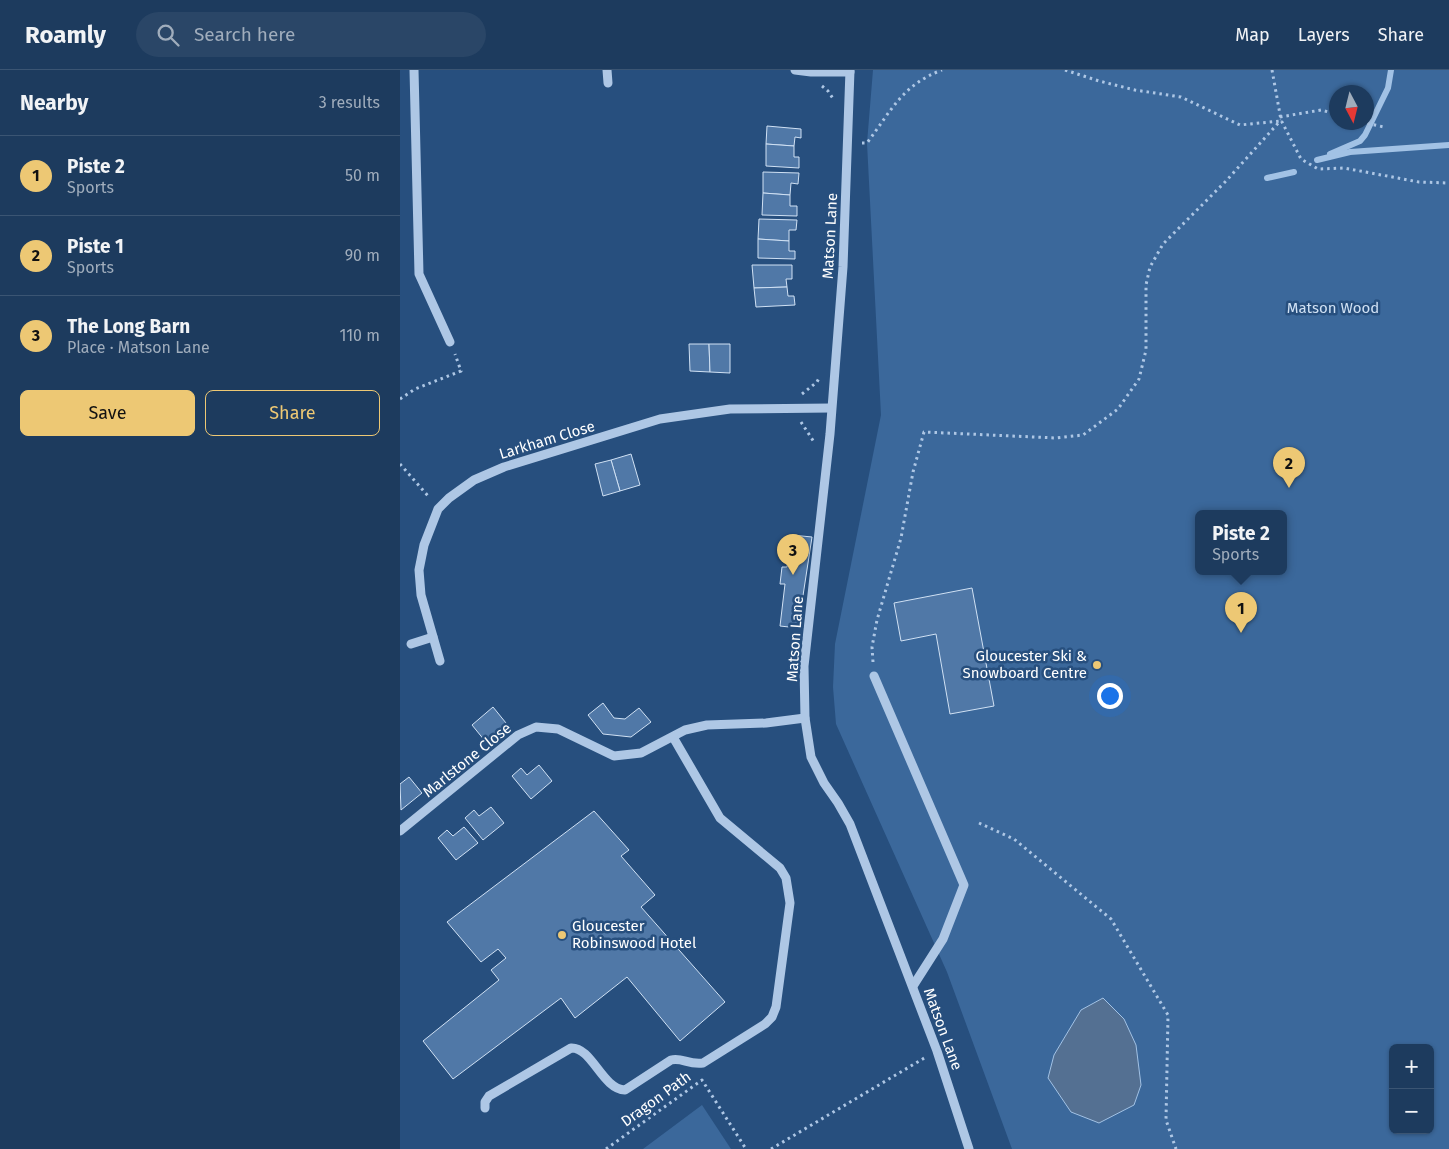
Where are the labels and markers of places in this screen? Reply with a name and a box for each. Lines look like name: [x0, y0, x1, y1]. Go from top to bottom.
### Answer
pin: 2: [1273, 447, 1305, 488]
pin: 3: [777, 534, 809, 575]
pin: 1: [1225, 592, 1257, 633]
place label: Gloucester Ski & Snowboard Centre: [963, 647, 1087, 682]
marker: Gloucester Ski & Snowboard Centre: [1091, 659, 1103, 671]
place label: Gloucester Robinswood Hotel: [572, 917, 697, 952]
marker: Gloucester Robinswood Hotel: [556, 929, 568, 941]

